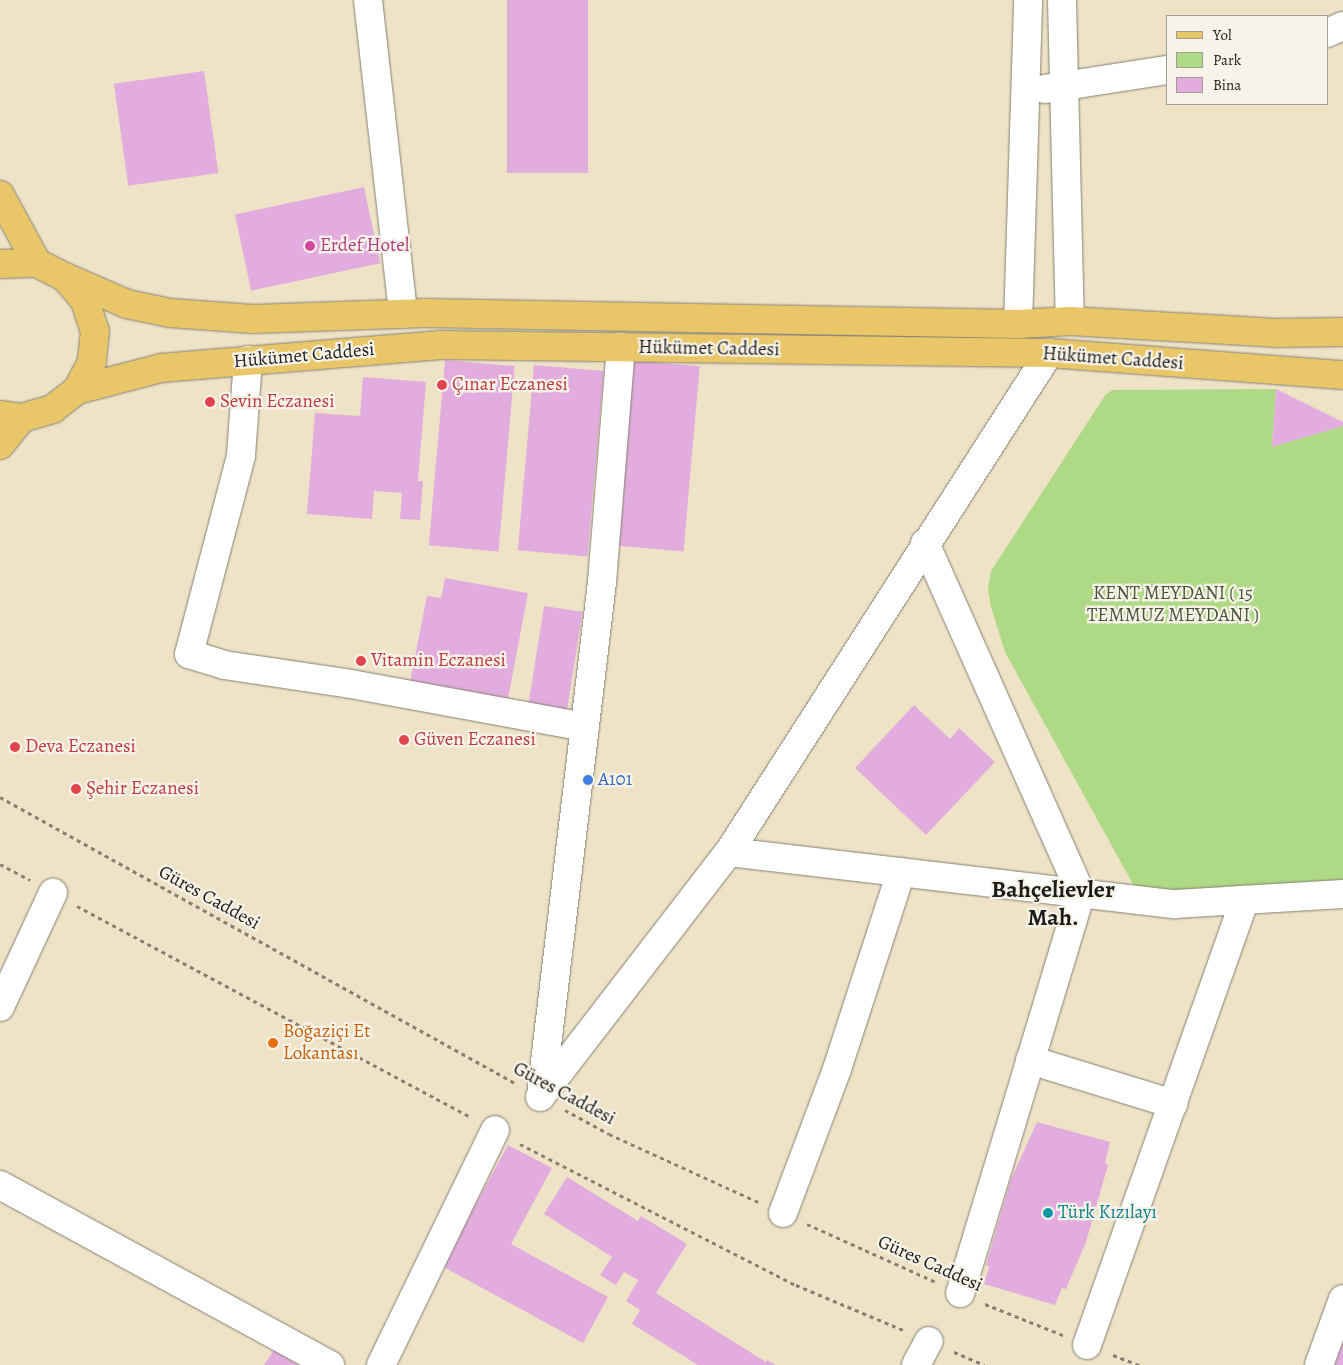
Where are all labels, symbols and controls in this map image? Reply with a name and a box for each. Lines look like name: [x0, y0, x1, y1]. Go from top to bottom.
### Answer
legend: [1166, 15, 1328, 105]
text: Yol: [1213, 25, 1232, 45]
text: Park: [1213, 50, 1241, 70]
text: Bina: [1213, 75, 1241, 95]
place label: Erdef Hotel: [320, 235, 409, 257]
marker: Erdef Hotel: [304, 240, 316, 252]
street label: Hükümet Caddesi: [638, 336, 780, 362]
street label: Hükümet Caddesi: [233, 338, 375, 374]
street label: Hükümet Caddesi: [1042, 343, 1184, 375]
place label: Çınar Eczanesi: [452, 374, 568, 396]
marker: Çınar Eczanesi: [436, 379, 448, 391]
place label: Sevin Eczanesi: [220, 391, 335, 413]
marker: Sevin Eczanesi: [204, 396, 216, 408]
park label: KENT MEYDANI ( 15 TEMMUZ MEYDANI ): [1087, 583, 1259, 627]
place label: Vitamin Eczanesi: [371, 650, 506, 672]
marker: Vitamin Eczanesi: [355, 655, 367, 667]
place label: Güven Eczanesi: [414, 729, 536, 751]
marker: Güven Eczanesi: [398, 734, 410, 746]
place label: Deva Eczanesi: [25, 736, 136, 758]
marker: Deva Eczanesi: [9, 741, 21, 753]
place label: A101: [598, 769, 632, 791]
marker: A101: [582, 774, 594, 786]
place label: Şehir Eczanesi: [86, 778, 199, 800]
marker: Şehir Eczanesi: [70, 783, 82, 795]
street label: Güres Caddesi: [154, 861, 264, 935]
district label: Bahçelievler Mah.: [991, 876, 1115, 932]
place label: Boğaziçi Et Lokantası: [283, 1021, 371, 1065]
marker: Boğaziçi Et Lokantası: [267, 1037, 279, 1049]
street label: Güres Caddesi: [509, 1058, 619, 1130]
place label: Türk Kızılayı: [1058, 1202, 1157, 1224]
marker: Türk Kızılayı: [1042, 1207, 1054, 1219]
street label: Güres Caddesi: [874, 1231, 986, 1297]

